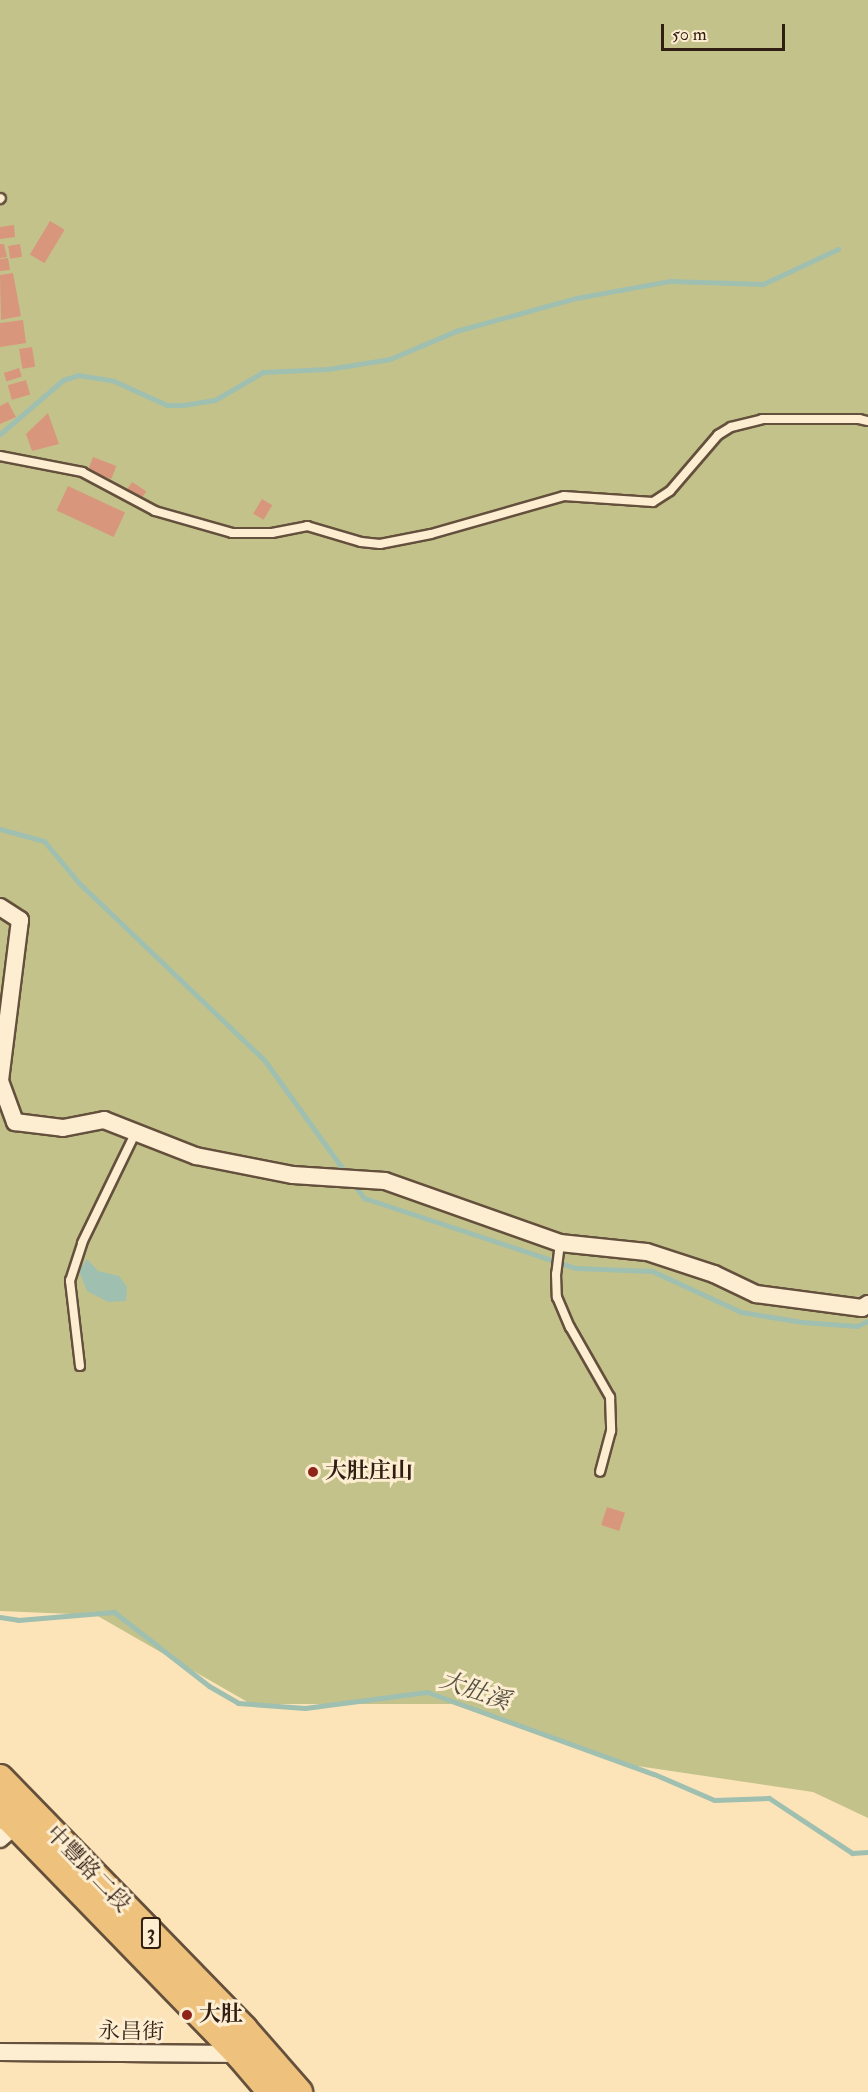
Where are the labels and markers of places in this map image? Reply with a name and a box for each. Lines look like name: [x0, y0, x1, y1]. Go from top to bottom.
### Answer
place label: 大肚庄山: [325, 1459, 413, 1485]
marker: 大肚庄山: [306, 1465, 320, 1479]
place label: 大肚: [199, 2002, 243, 2028]
marker: 大肚: [180, 2008, 194, 2022]

